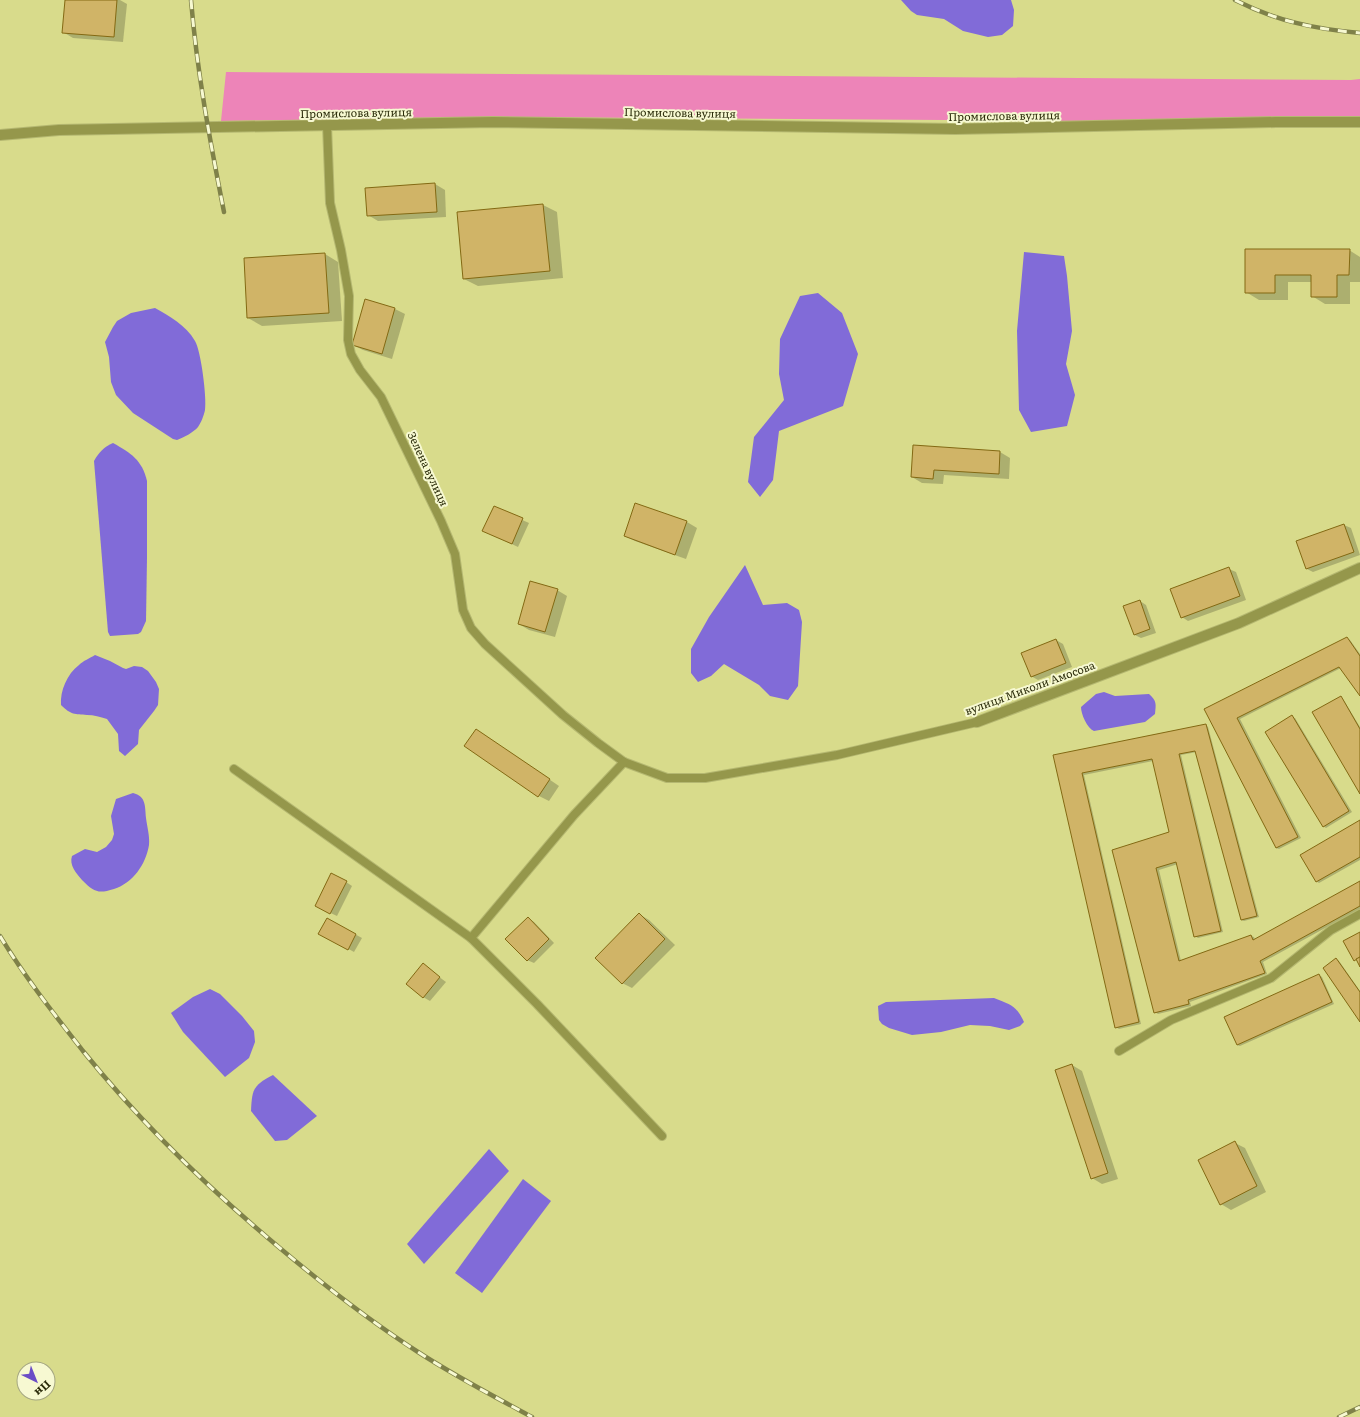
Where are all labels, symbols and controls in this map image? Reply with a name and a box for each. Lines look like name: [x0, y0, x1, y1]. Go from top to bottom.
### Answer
street label: Промислова вулиця: [300, 103, 412, 121]
street label: Промислова вулиця: [624, 103, 736, 121]
street label: Промислова вулиця: [948, 106, 1060, 124]
street label: Зелена вулиця: [405, 429, 453, 509]
street label: вулиця Миколи Амосова: [962, 656, 1097, 718]
north arrow: [16, 1361, 56, 1401]
text: Пн: [32, 1377, 55, 1401]

